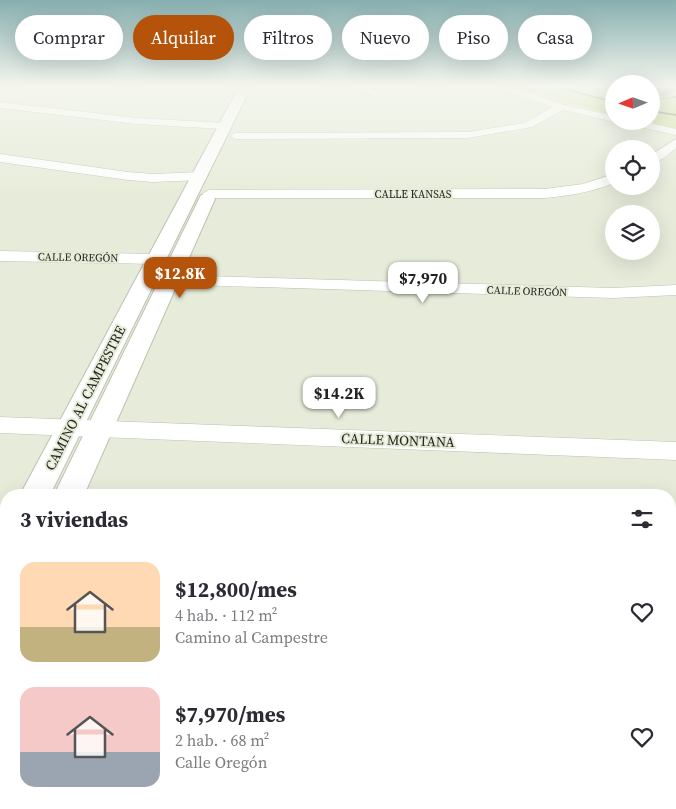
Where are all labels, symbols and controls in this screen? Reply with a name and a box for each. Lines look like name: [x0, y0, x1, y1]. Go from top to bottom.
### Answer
chip: Comprar: [15, 15, 123, 60]
chip: Alquilar: [133, 15, 234, 60]
chip: Filtros: [244, 15, 332, 60]
chip: Nuevo: [342, 15, 429, 60]
chip: Piso: [439, 15, 508, 60]
chip: Casa: [518, 15, 592, 60]
north arrow: [605, 75, 660, 130]
map controls: [605, 75, 660, 260]
button: locate: [605, 140, 660, 195]
street label: CALLE KANSAS: [375, 187, 452, 202]
button: layers: [605, 205, 660, 260]
street label: CALLE OREGÓN: [38, 249, 118, 266]
pin: $12.8K: [139, 256, 221, 299]
text: $12.8K: [155, 262, 205, 284]
pin: $7,970: [382, 262, 464, 304]
text: $7,970: [399, 267, 447, 289]
street label: CALLE OREGÓN: [486, 283, 568, 300]
street label: CAMINO AL CAMPESTRE: [40, 322, 130, 474]
pin: $14.2K: [298, 376, 380, 419]
text: $14.2K: [314, 382, 364, 404]
street label: CALLE MONTANA: [341, 428, 456, 452]
text: 3 viviendas: [20, 505, 128, 534]
icon: filters: [628, 505, 656, 533]
text: $12,800/mes: [175, 575, 297, 604]
icon: home: [60, 582, 120, 642]
icon: heart: [628, 598, 656, 626]
text: 4 hab. · 112 m²: [175, 604, 277, 626]
text: Camino al Campestre: [175, 626, 328, 648]
text: $7,970/mes: [175, 700, 285, 729]
icon: home: [60, 707, 120, 767]
icon: heart: [628, 723, 656, 751]
text: 2 hab. · 68 m²: [175, 729, 269, 751]
text: Calle Oregón: [175, 751, 267, 773]

